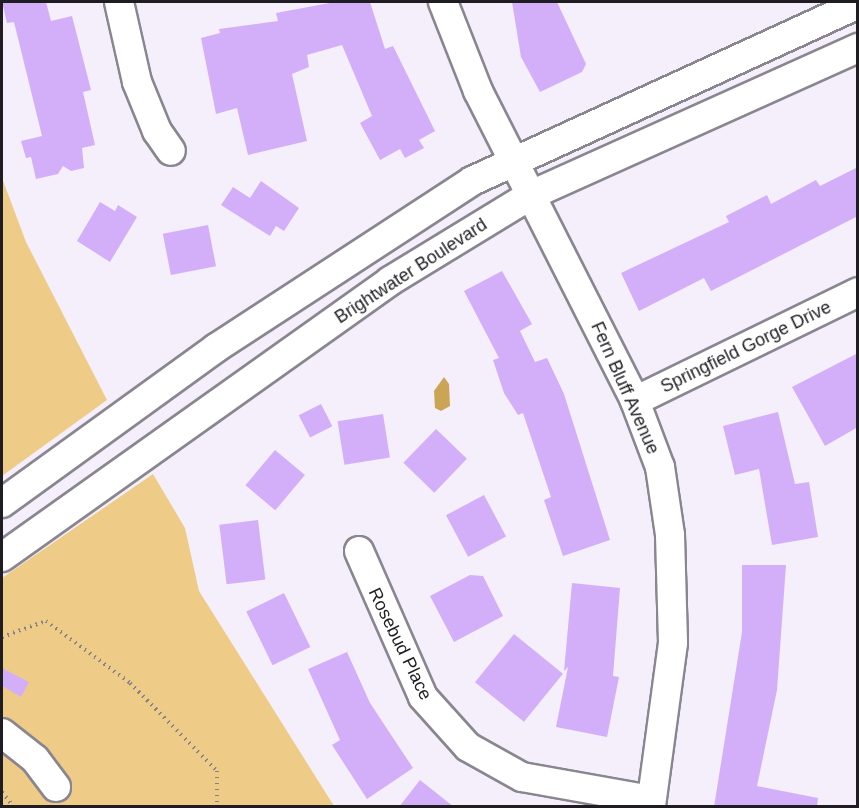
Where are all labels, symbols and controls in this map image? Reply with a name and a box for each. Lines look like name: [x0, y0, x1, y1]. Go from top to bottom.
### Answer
street label: Brightwater Boulevard: [331, 214, 491, 328]
street label: Springfield Gorge Drive: [657, 296, 835, 398]
street label: Fern Bluff Avenue: [586, 318, 664, 458]
street label: Rosebud Place: [364, 584, 436, 704]

